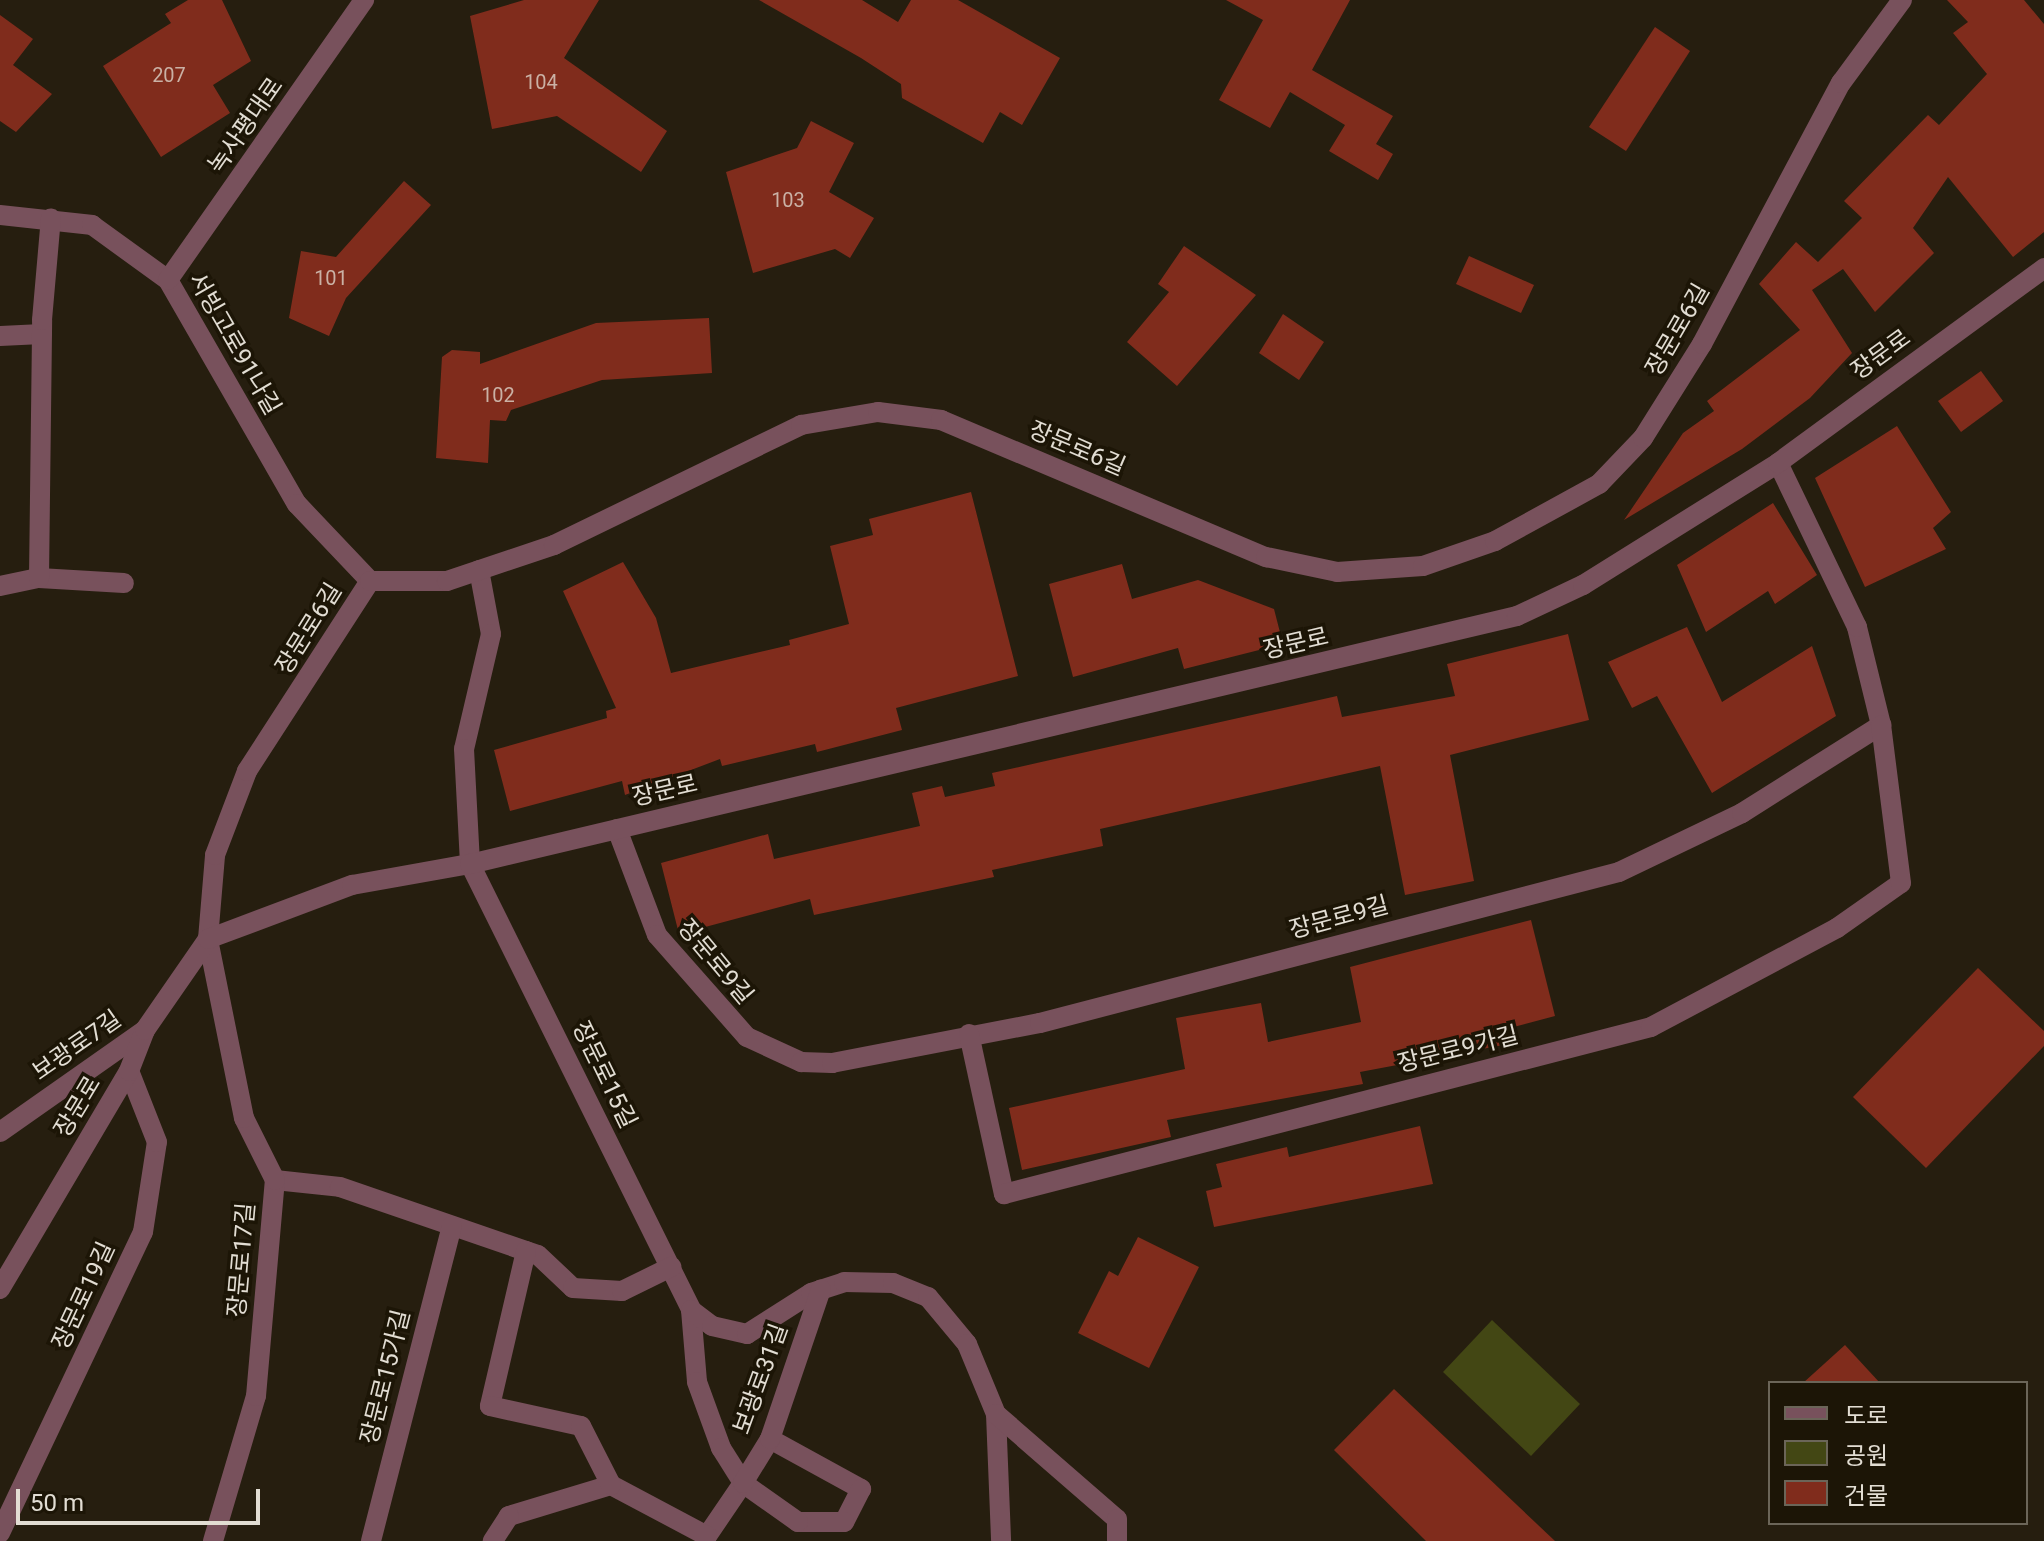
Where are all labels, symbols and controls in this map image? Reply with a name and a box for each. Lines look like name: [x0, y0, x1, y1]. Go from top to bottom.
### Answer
house number: 207: [152, 63, 186, 87]
house number: 104: [524, 70, 558, 94]
street label: 녹사평대로: [203, 73, 289, 179]
house number: 103: [771, 188, 805, 212]
house number: 101: [314, 266, 348, 290]
street label: 서빙고로91나길: [182, 268, 286, 420]
street label: 장문로6길: [1640, 279, 1716, 381]
street label: 장문로: [1846, 324, 1916, 386]
house number: 102: [481, 383, 515, 407]
street label: 장문로6길: [1025, 416, 1129, 482]
street label: 장문로6길: [270, 578, 348, 680]
street label: 장문로: [1260, 623, 1332, 665]
street label: 장문로: [629, 770, 701, 812]
street label: 장문로9길: [1286, 891, 1392, 945]
street label: 장문로9길: [671, 914, 759, 1010]
street label: 보광로7길: [27, 1005, 127, 1087]
street label: 장문로15길: [566, 1017, 642, 1133]
street label: 장문로9가길: [1394, 1021, 1522, 1079]
street label: 장문로: [49, 1071, 107, 1143]
street label: 장문로17길: [223, 1201, 261, 1319]
street label: 장문로19길: [47, 1238, 121, 1354]
street label: 장문로15가길: [355, 1307, 417, 1447]
street label: 보광로31길: [728, 1320, 794, 1438]
legend: [1768, 1381, 2028, 1525]
text: 도로: [1844, 1402, 1888, 1430]
text: 공원: [1844, 1442, 1888, 1470]
scale bar: [20, 1473, 264, 1523]
text: 건물: [1844, 1482, 1888, 1510]
text: 50 m: [30, 1489, 84, 1517]

